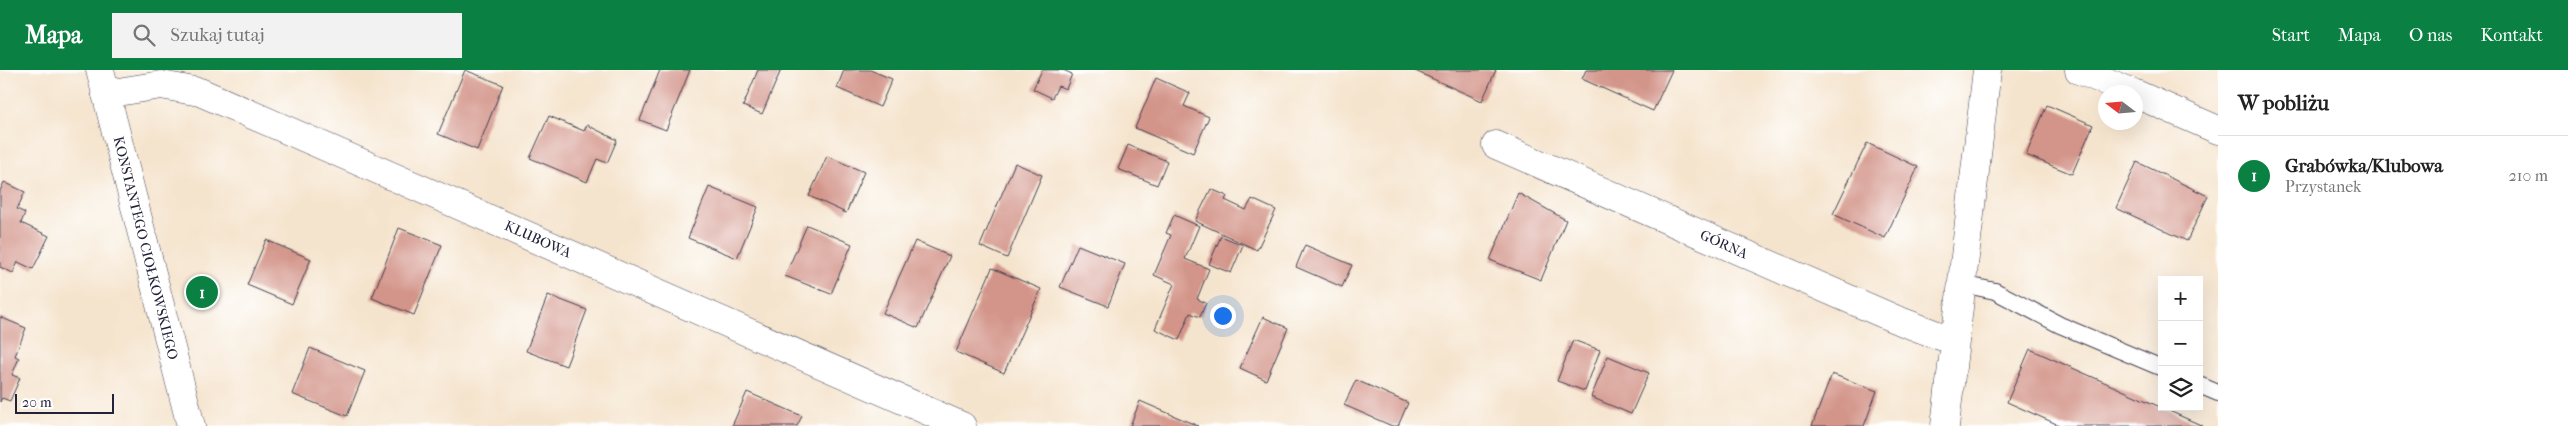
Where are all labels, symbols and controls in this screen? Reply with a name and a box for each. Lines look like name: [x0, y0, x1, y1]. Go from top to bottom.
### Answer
search box: [112, 13, 462, 58]
text: Mapa: [25, 21, 82, 49]
icon: search: [130, 21, 158, 49]
text: Szukaj tutaj: [170, 24, 265, 46]
text: Start: [2272, 25, 2310, 46]
text: Mapa: [2338, 25, 2381, 46]
text: O nas: [2409, 25, 2452, 46]
text: Kontakt: [2480, 25, 2543, 46]
north arrow: [2098, 85, 2143, 130]
text: W pobliżu: [2238, 91, 2329, 115]
street label: KONSTANTEGO CIOŁKOWSKIEGO: [109, 135, 182, 362]
text: Grabówka/Klubowa: [2285, 155, 2443, 177]
text: 1: [2251, 166, 2257, 185]
text: 210 m: [2509, 166, 2548, 185]
text: Przystanek: [2285, 177, 2361, 196]
street label: KLUBOWA: [502, 217, 575, 262]
street label: GÓRNA: [1697, 226, 1752, 263]
pin: 1: [186, 273, 218, 311]
map controls: [2158, 276, 2203, 411]
button: +: [2158, 276, 2203, 321]
your location: [1210, 303, 1236, 329]
button: −: [2158, 321, 2203, 366]
button: layers: [2158, 366, 2203, 411]
scale bar: [15, 391, 114, 414]
text: 20 m: [22, 394, 52, 411]

